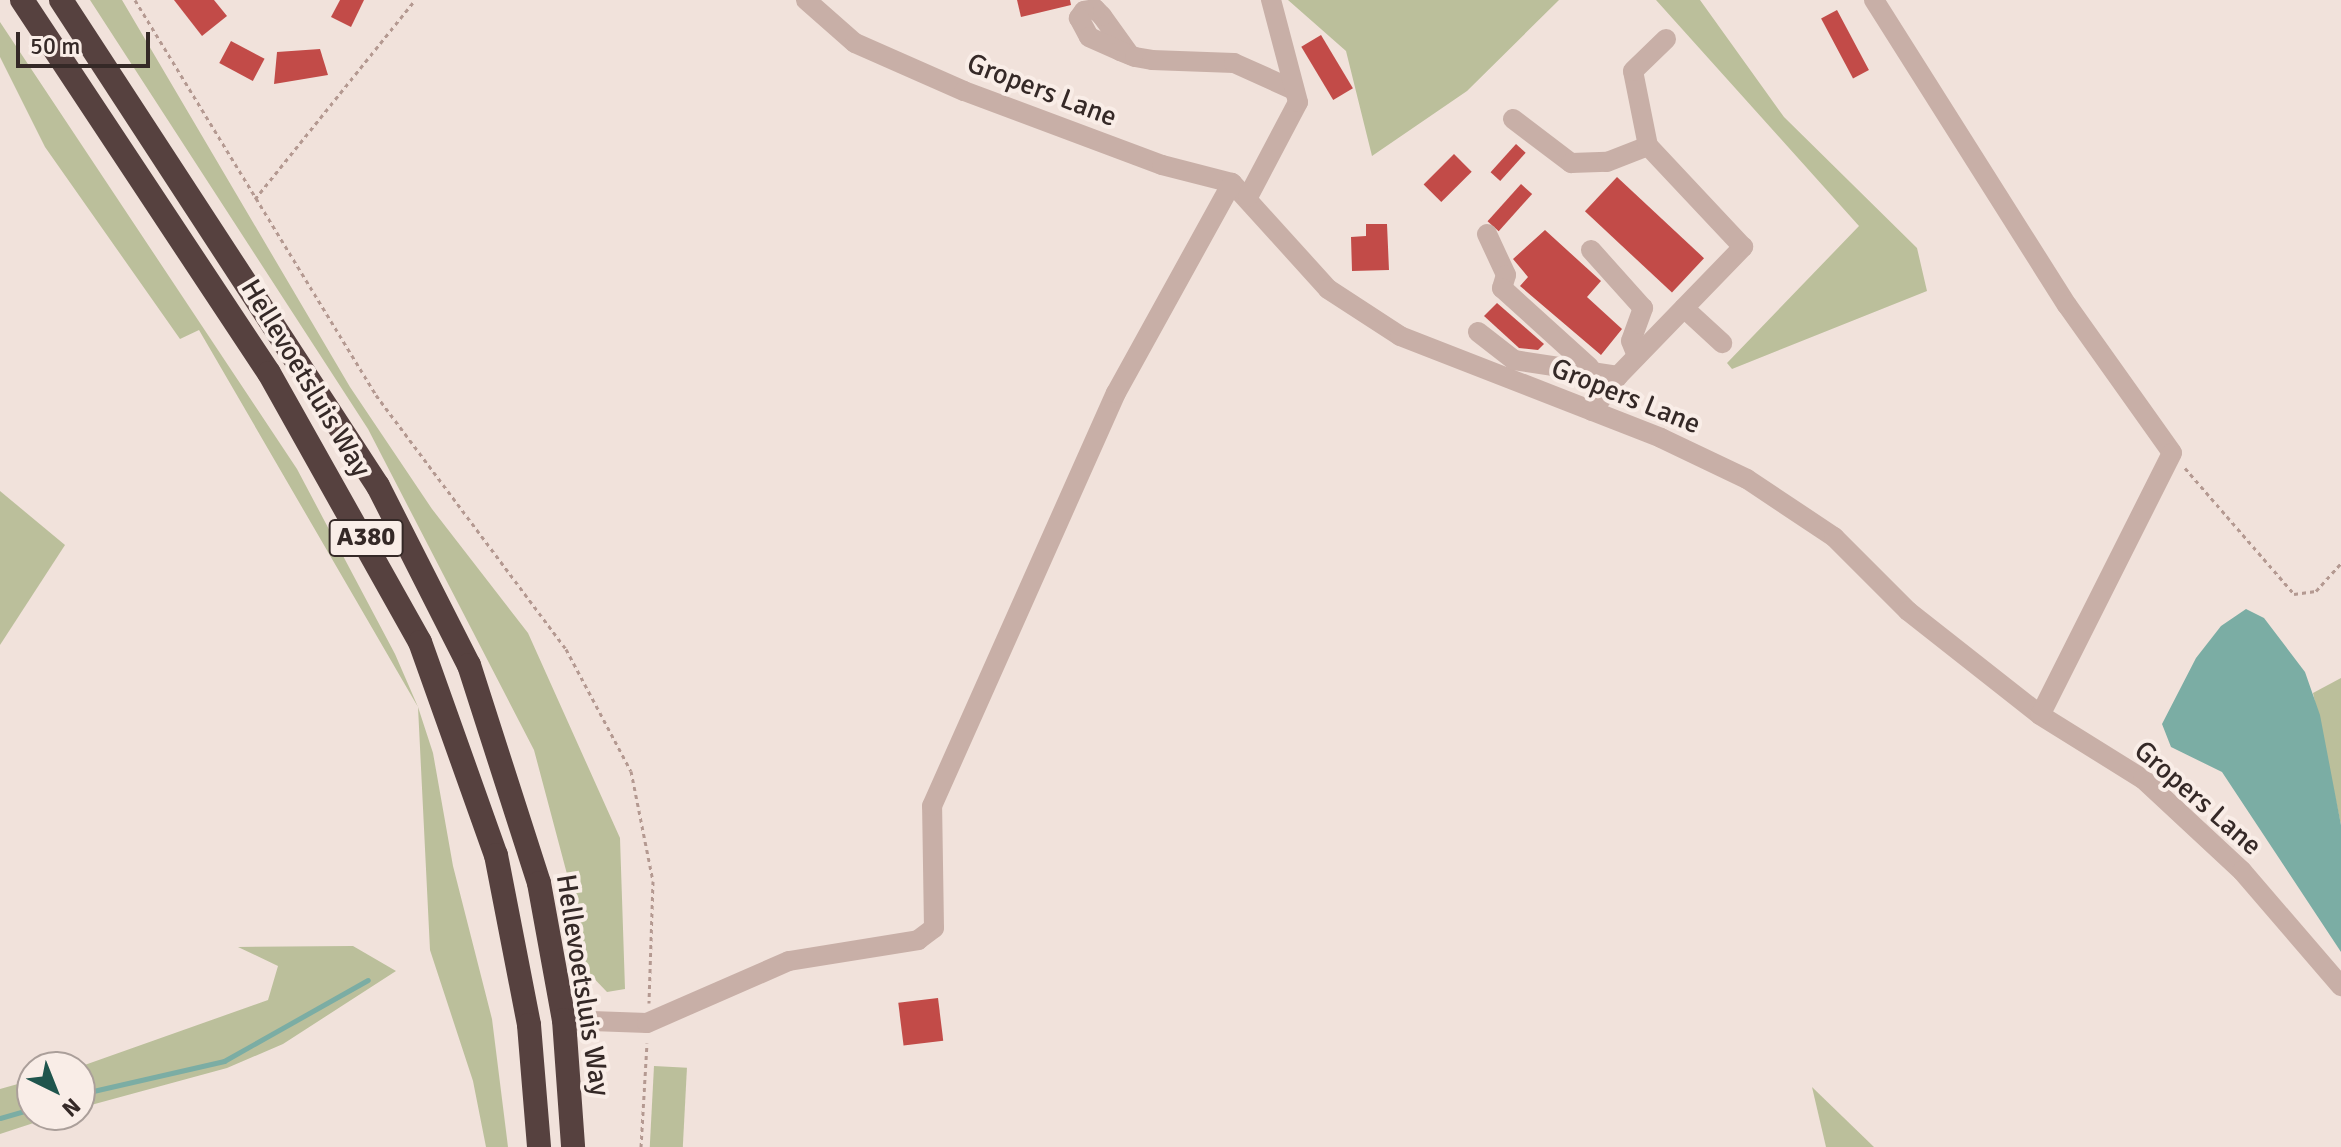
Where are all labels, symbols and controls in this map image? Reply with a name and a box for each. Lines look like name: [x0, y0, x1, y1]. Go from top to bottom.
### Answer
scale bar: [20, 16, 154, 66]
text: 50 m: [30, 31, 80, 61]
street label: Gropers Lane: [962, 46, 1122, 134]
street label: Hellevoetsluis Way: [234, 273, 378, 483]
street label: Gropers Lane: [1547, 351, 1705, 441]
road number: A380: [328, 516, 404, 560]
street label: Gropers Lane: [2127, 734, 2269, 862]
street label: Hellevoetsluis Way: [549, 872, 617, 1098]
north arrow: [16, 1051, 96, 1131]
text: N: [57, 1092, 86, 1123]

